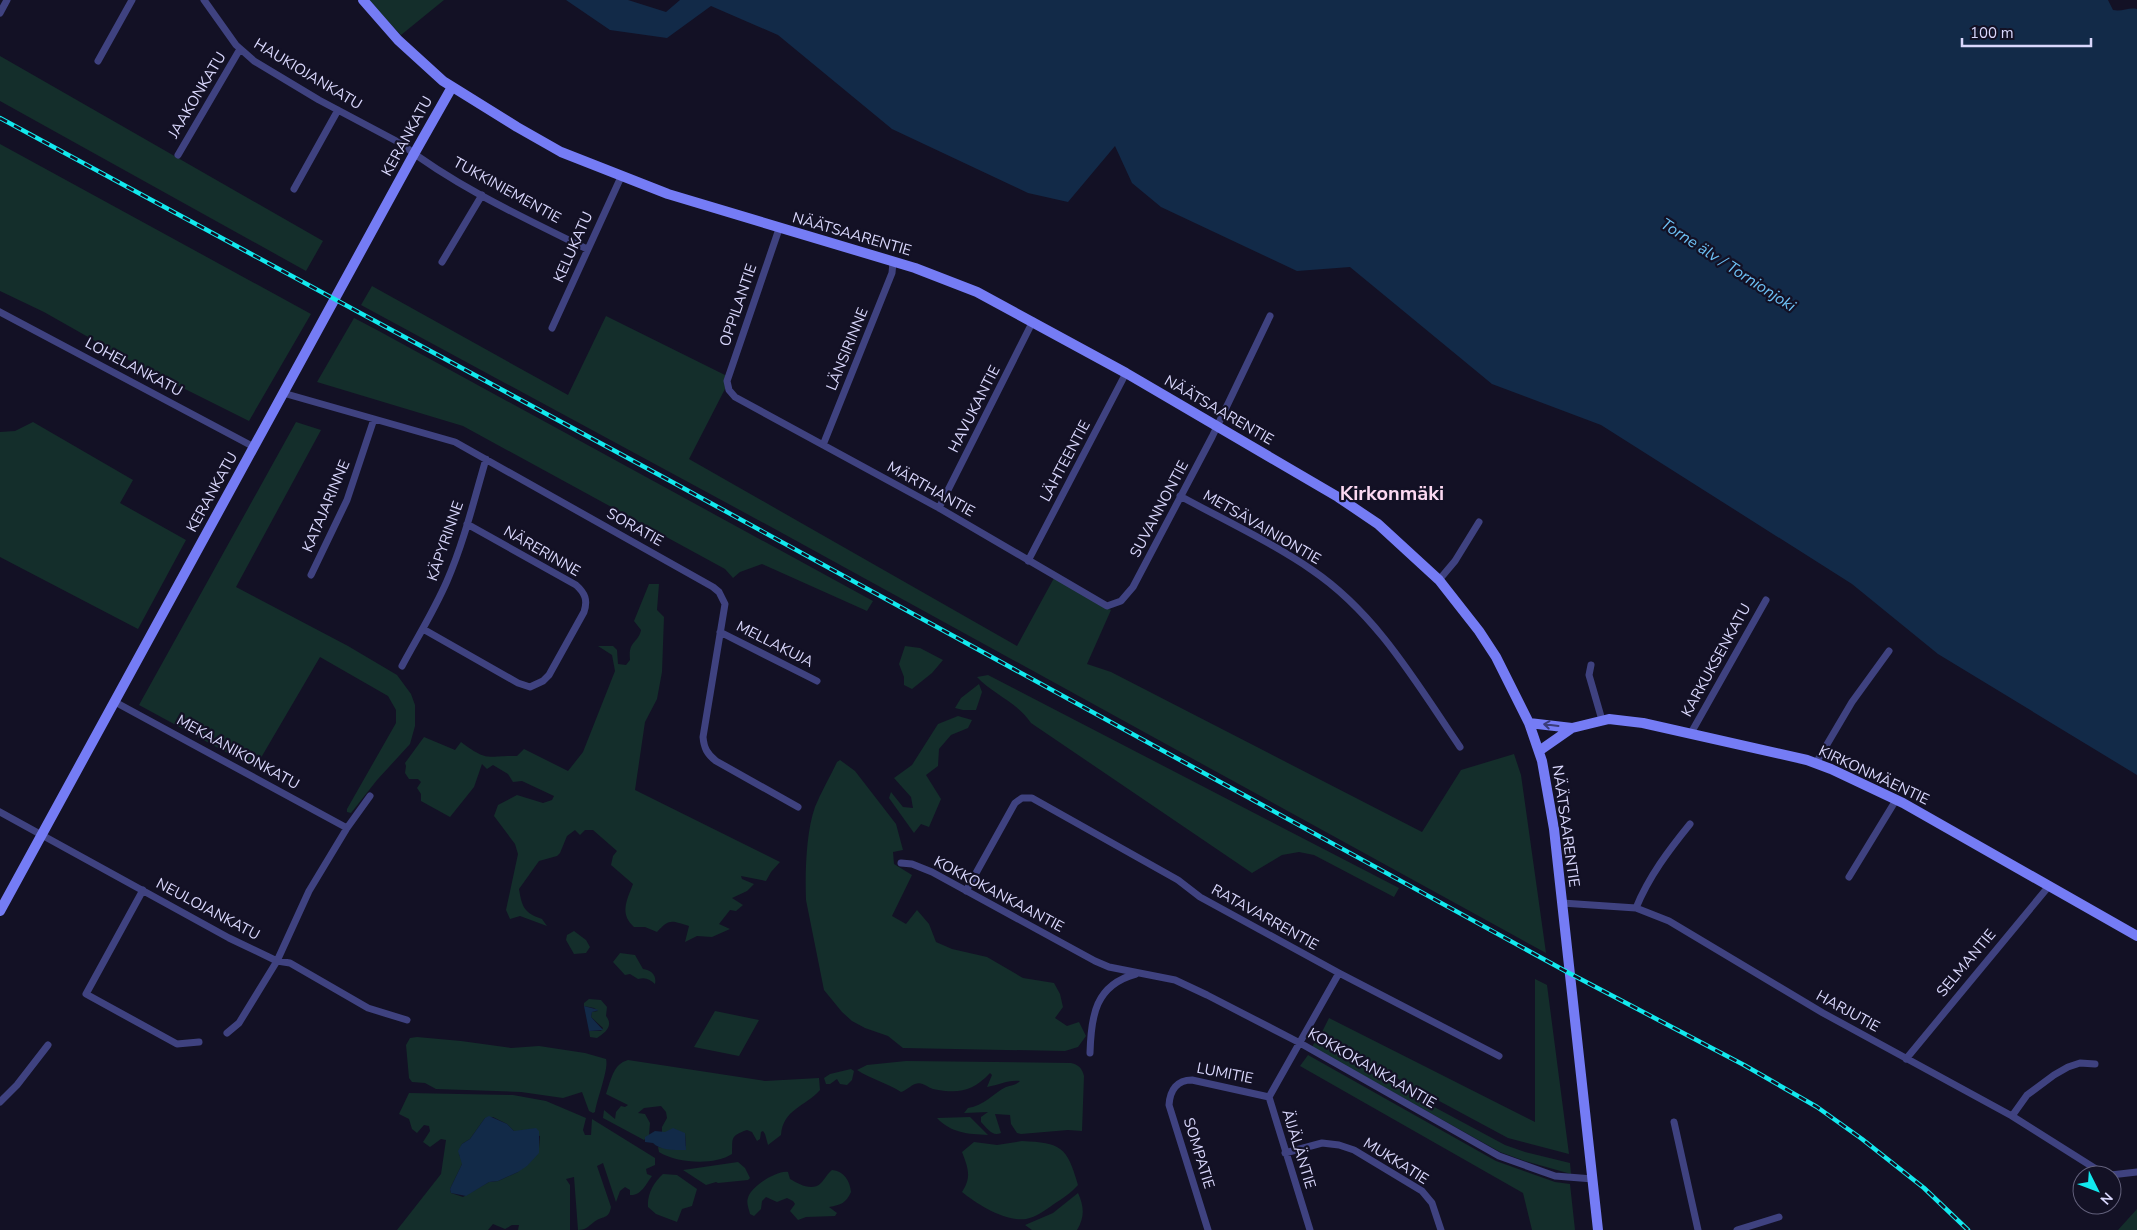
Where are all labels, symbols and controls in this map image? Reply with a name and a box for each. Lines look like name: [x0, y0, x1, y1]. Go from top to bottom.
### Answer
scale bar: [1962, 15, 2091, 47]
text: 100 m: [1970, 23, 2014, 43]
street label: HAUKIOJANKATU: [250, 34, 366, 114]
street label: JAAKONKATU: [163, 48, 231, 143]
street label: KERANKATU: [377, 92, 437, 180]
street label: TUKKINIEMENTIE: [449, 152, 565, 228]
street label: NÄÄTSAARENTIE: [790, 207, 914, 261]
street label: KELUKATU: [549, 208, 597, 286]
water label: Torne älv / Tornionjoki: [1656, 213, 1800, 317]
street label: OPPILANTIE: [715, 261, 761, 349]
street label: LÄNSIRINNE: [821, 305, 873, 393]
street label: LOHELANKATU: [82, 333, 186, 401]
street label: HAVUKANTIE: [943, 362, 1005, 456]
street label: NÄÄTSAARENTIE: [1161, 371, 1277, 449]
street label: LÄHTEENTIE: [1035, 417, 1095, 505]
street label: KERANKATU: [182, 448, 242, 536]
street label: KATAJARINNE: [298, 457, 354, 555]
street label: MÄRTHANTIE: [883, 457, 979, 521]
street label: SUVANNONTIE: [1125, 457, 1193, 561]
district label: Kirkonmäki: [1340, 480, 1444, 507]
street label: METSÄVAINIONTIE: [1199, 485, 1325, 569]
street label: KÄPYRINNE: [422, 498, 468, 584]
street label: SORATIE: [603, 503, 667, 551]
street label: NÄRERINNE: [500, 521, 584, 581]
street label: KARKUKSENKATU: [1677, 600, 1755, 720]
street label: MELLAKUJA: [733, 616, 817, 672]
street label: MEKAANIKONKATU: [173, 710, 303, 794]
one-way arrow: [1543, 720, 1559, 730]
street label: KIRKONMÄENTIE: [1815, 741, 1933, 809]
street label: NÄÄTSAARENTIE: [1548, 764, 1584, 888]
street label: KOKKOKANKAANTIE: [930, 851, 1068, 937]
street label: NEULOJANKATU: [153, 873, 263, 945]
street label: RATAVARRENTIE: [1208, 879, 1322, 955]
street label: SELMANTIE: [1932, 925, 2000, 1001]
street label: HARJUTIE: [1813, 985, 1883, 1037]
street label: KOKKOKANKAANTIE: [1304, 1023, 1440, 1113]
street label: LUMITIE: [1195, 1058, 1255, 1088]
street label: ÄIJÄLÄNTIE: [1277, 1107, 1321, 1191]
street label: SOMPATIE: [1179, 1115, 1219, 1191]
street label: MUKKATIE: [1360, 1133, 1432, 1189]
north arrow: [2072, 1165, 2122, 1215]
text: N: [2096, 1188, 2117, 1209]

